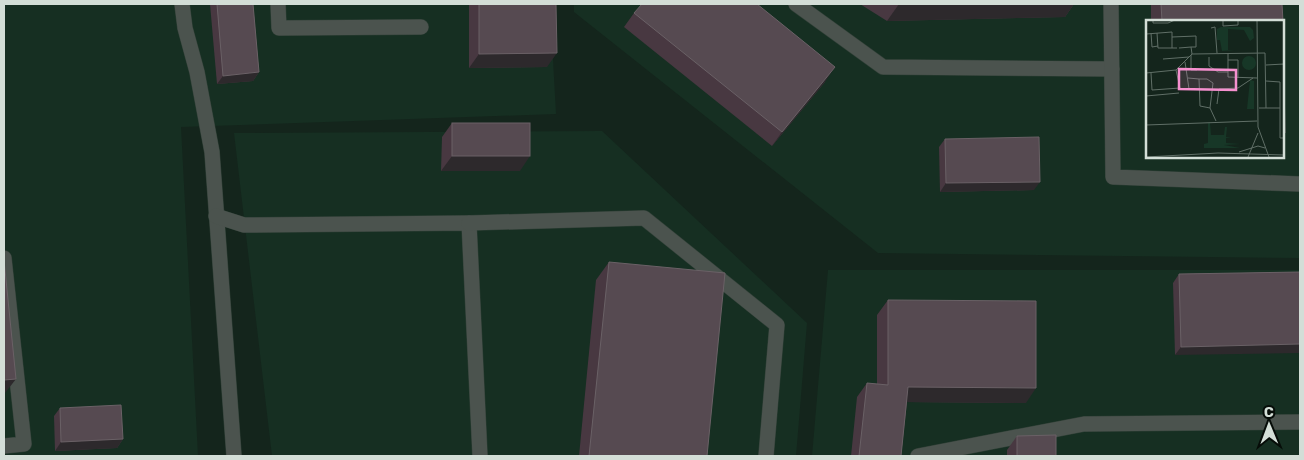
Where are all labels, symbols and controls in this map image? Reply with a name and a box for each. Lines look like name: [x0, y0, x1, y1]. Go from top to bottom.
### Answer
inset map: [1146, 20, 1284, 158]
north arrow: [1244, 400, 1294, 450]
text: С: [1264, 404, 1274, 421]

